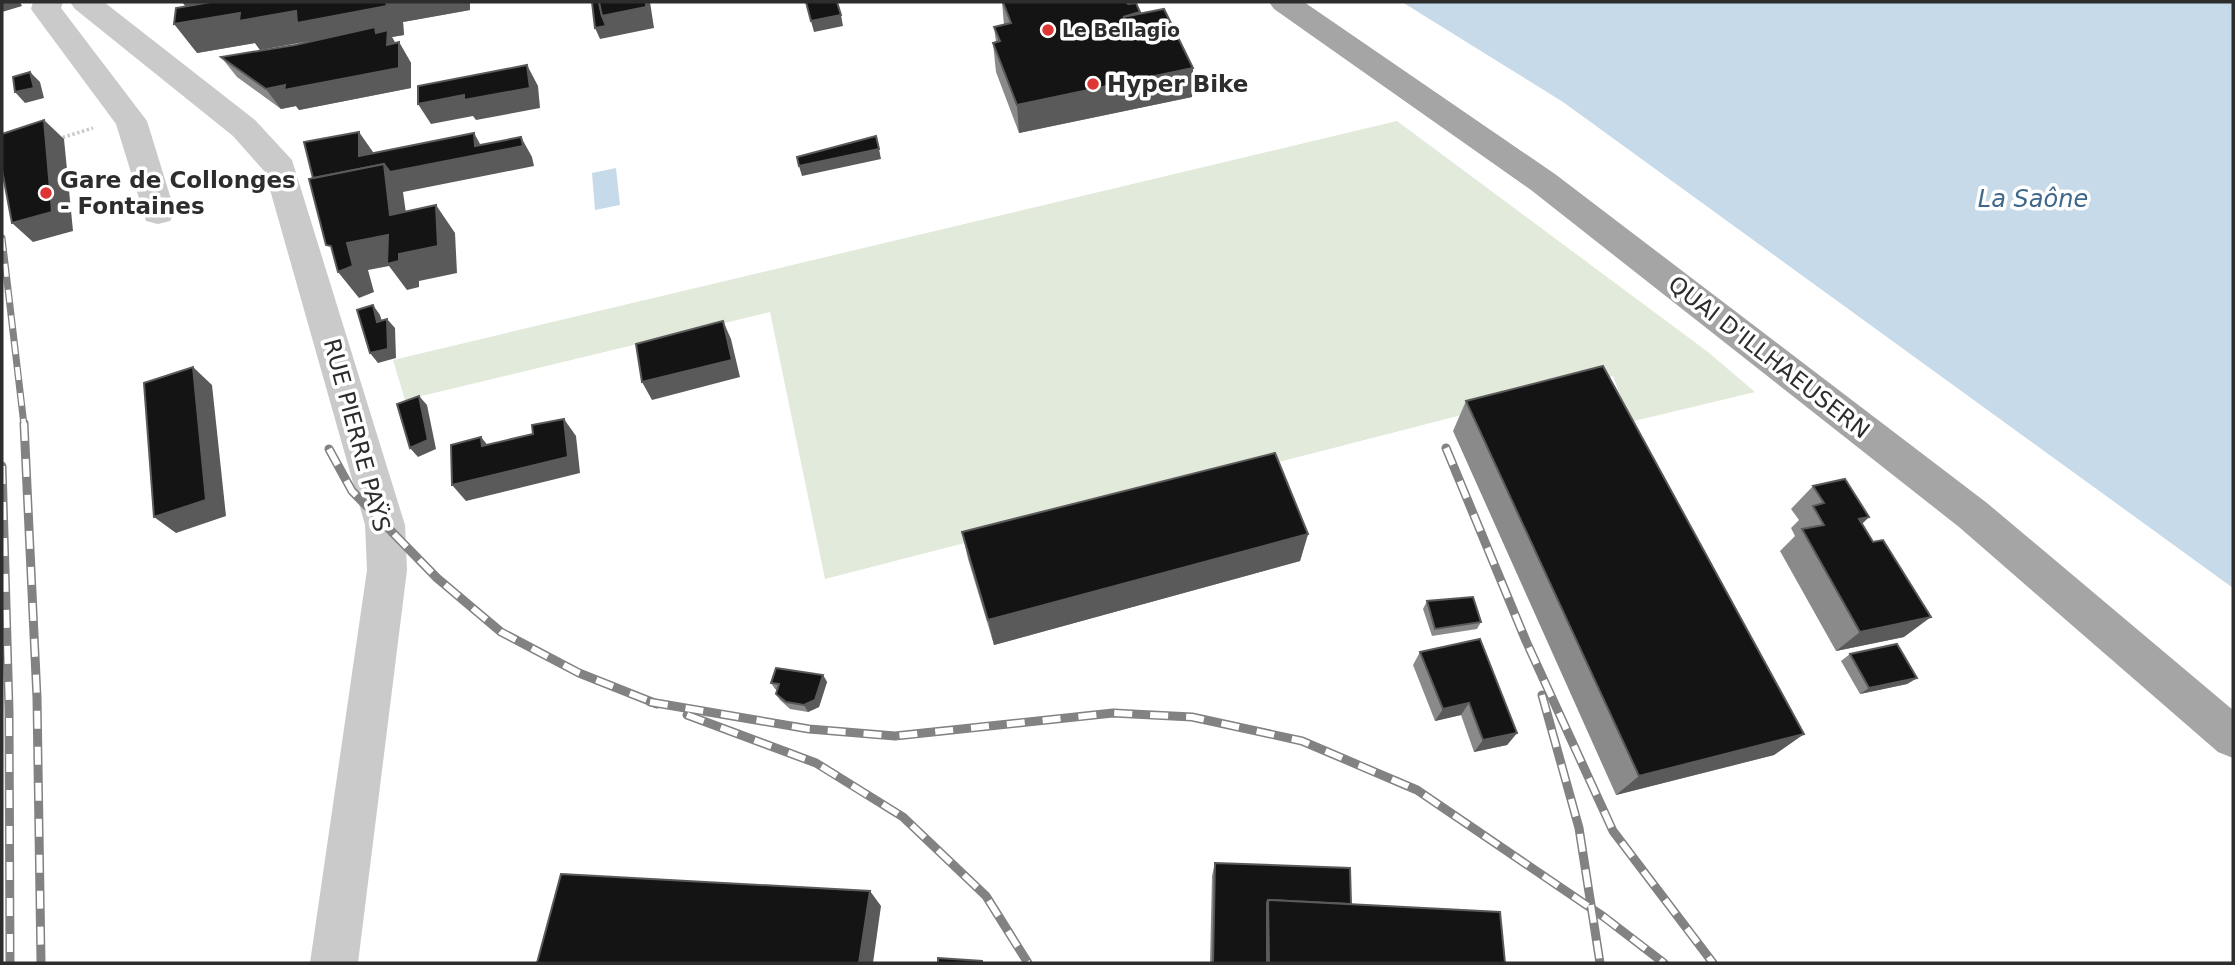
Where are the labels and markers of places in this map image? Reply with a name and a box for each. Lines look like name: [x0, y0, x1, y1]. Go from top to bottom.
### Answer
place label: Le Bellagio: [1062, 19, 1180, 41]
marker: Le Bellagio: [1040, 22, 1056, 38]
place label: Hyper Bike: [1107, 71, 1248, 97]
marker: Hyper Bike: [1085, 76, 1101, 92]
place label: Gare de Collonges - Fontaines: [60, 167, 296, 219]
marker: Gare de Collonges - Fontaines: [38, 185, 54, 201]

